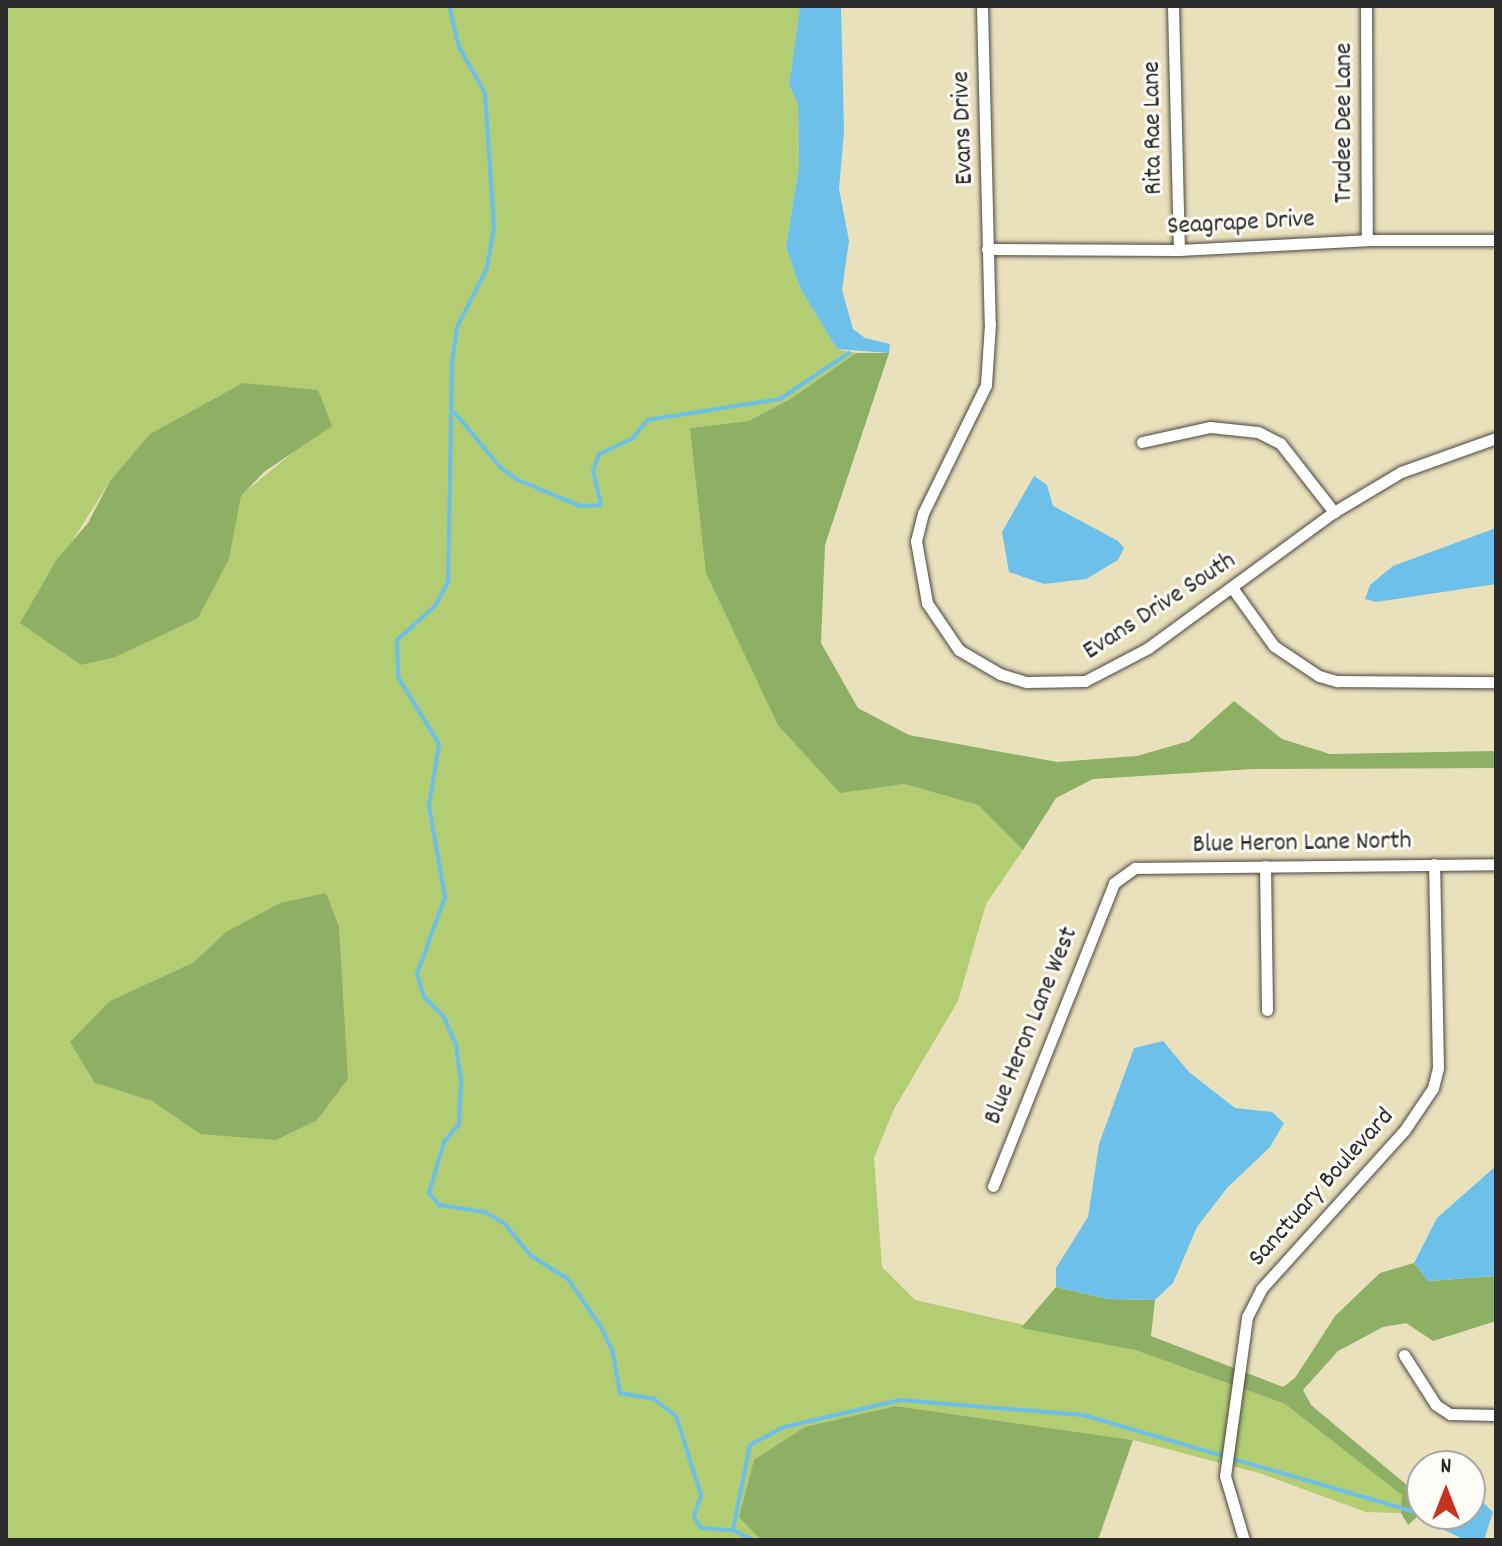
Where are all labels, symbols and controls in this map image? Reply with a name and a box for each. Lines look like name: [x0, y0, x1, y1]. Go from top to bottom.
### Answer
street label: Trudee Dee Lane: [1329, 43, 1361, 203]
street label: Rita Rae Lane: [1137, 61, 1171, 195]
street label: Evans Drive: [946, 71, 982, 185]
street label: Seagrape Drive: [1166, 205, 1316, 243]
street label: Evans Drive South: [1078, 546, 1242, 668]
street label: Blue Heron Lane North: [1192, 826, 1412, 862]
street label: Blue Heron Lane West: [978, 923, 1086, 1129]
street label: Sanctuary Boulevard: [1243, 1102, 1401, 1274]
north arrow: [1406, 1450, 1486, 1530]
text: N: [1441, 1452, 1451, 1483]

